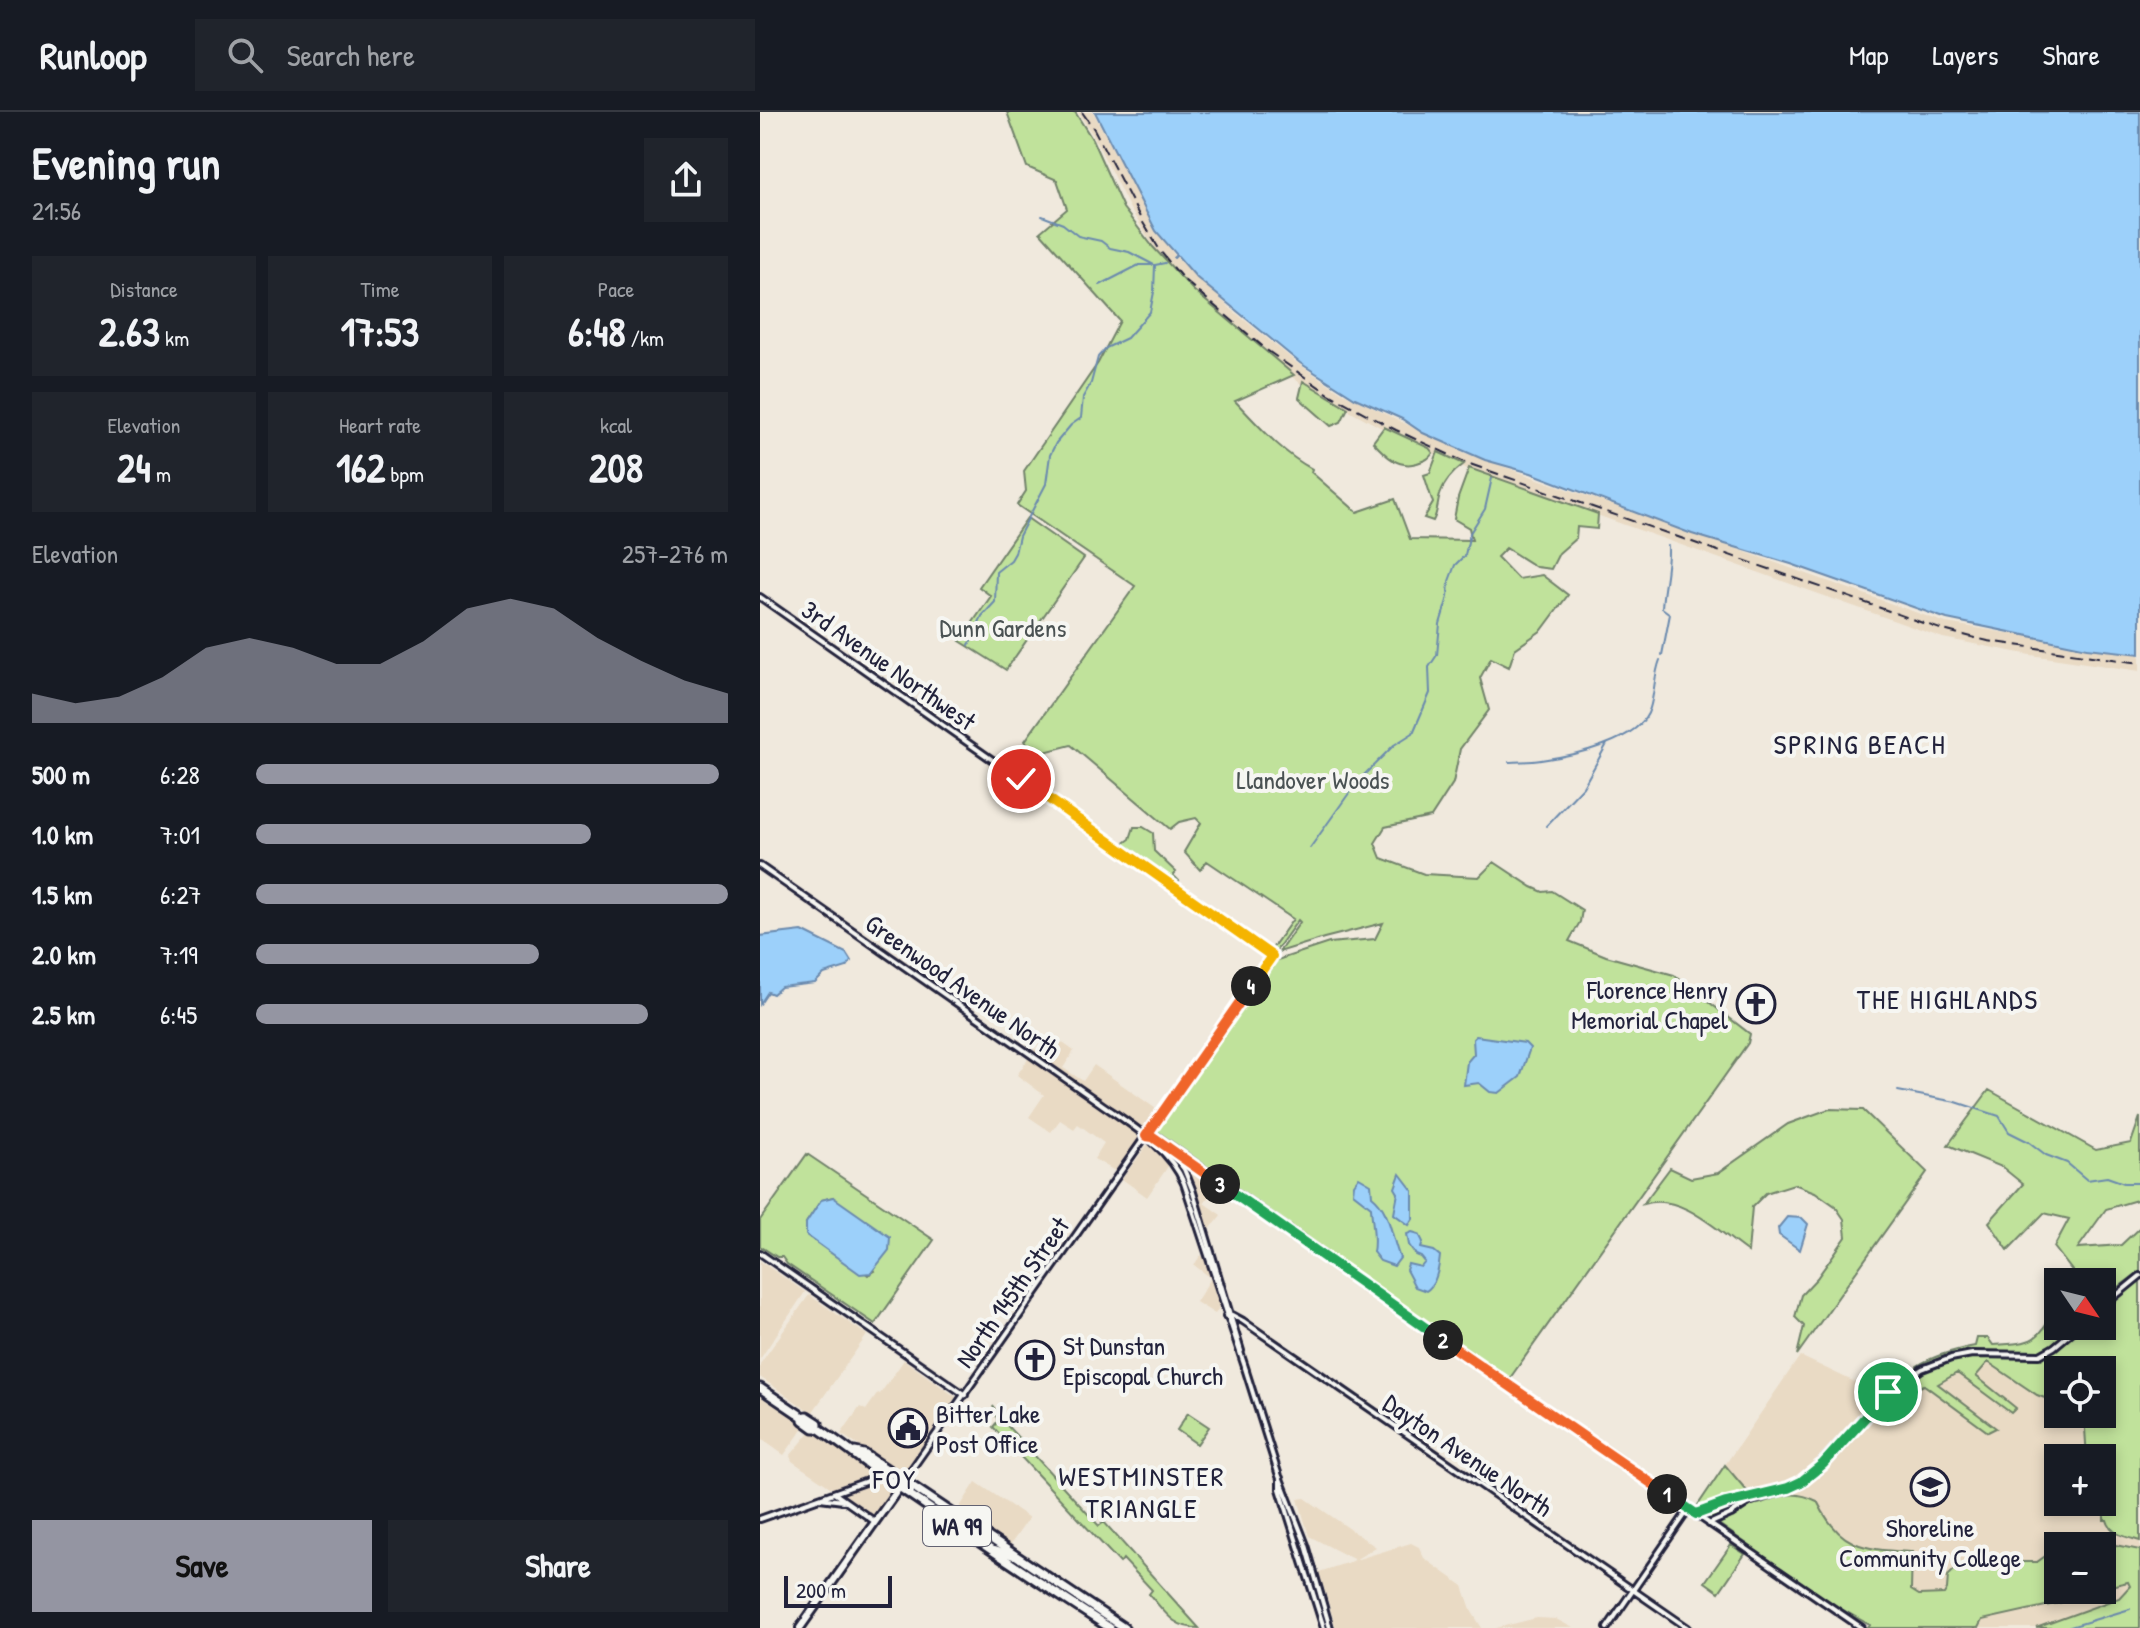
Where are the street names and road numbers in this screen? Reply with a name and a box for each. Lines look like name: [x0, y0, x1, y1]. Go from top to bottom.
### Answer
street label: 3rd Avenue Northwest: [795, 592, 984, 739]
street label: Greenwood Avenue North: [859, 906, 1067, 1066]
street label: North 145th Street: [947, 1209, 1078, 1374]
street label: Dayton Avenue North: [1377, 1385, 1559, 1525]
road number: WA 99: [923, 1506, 991, 1546]

